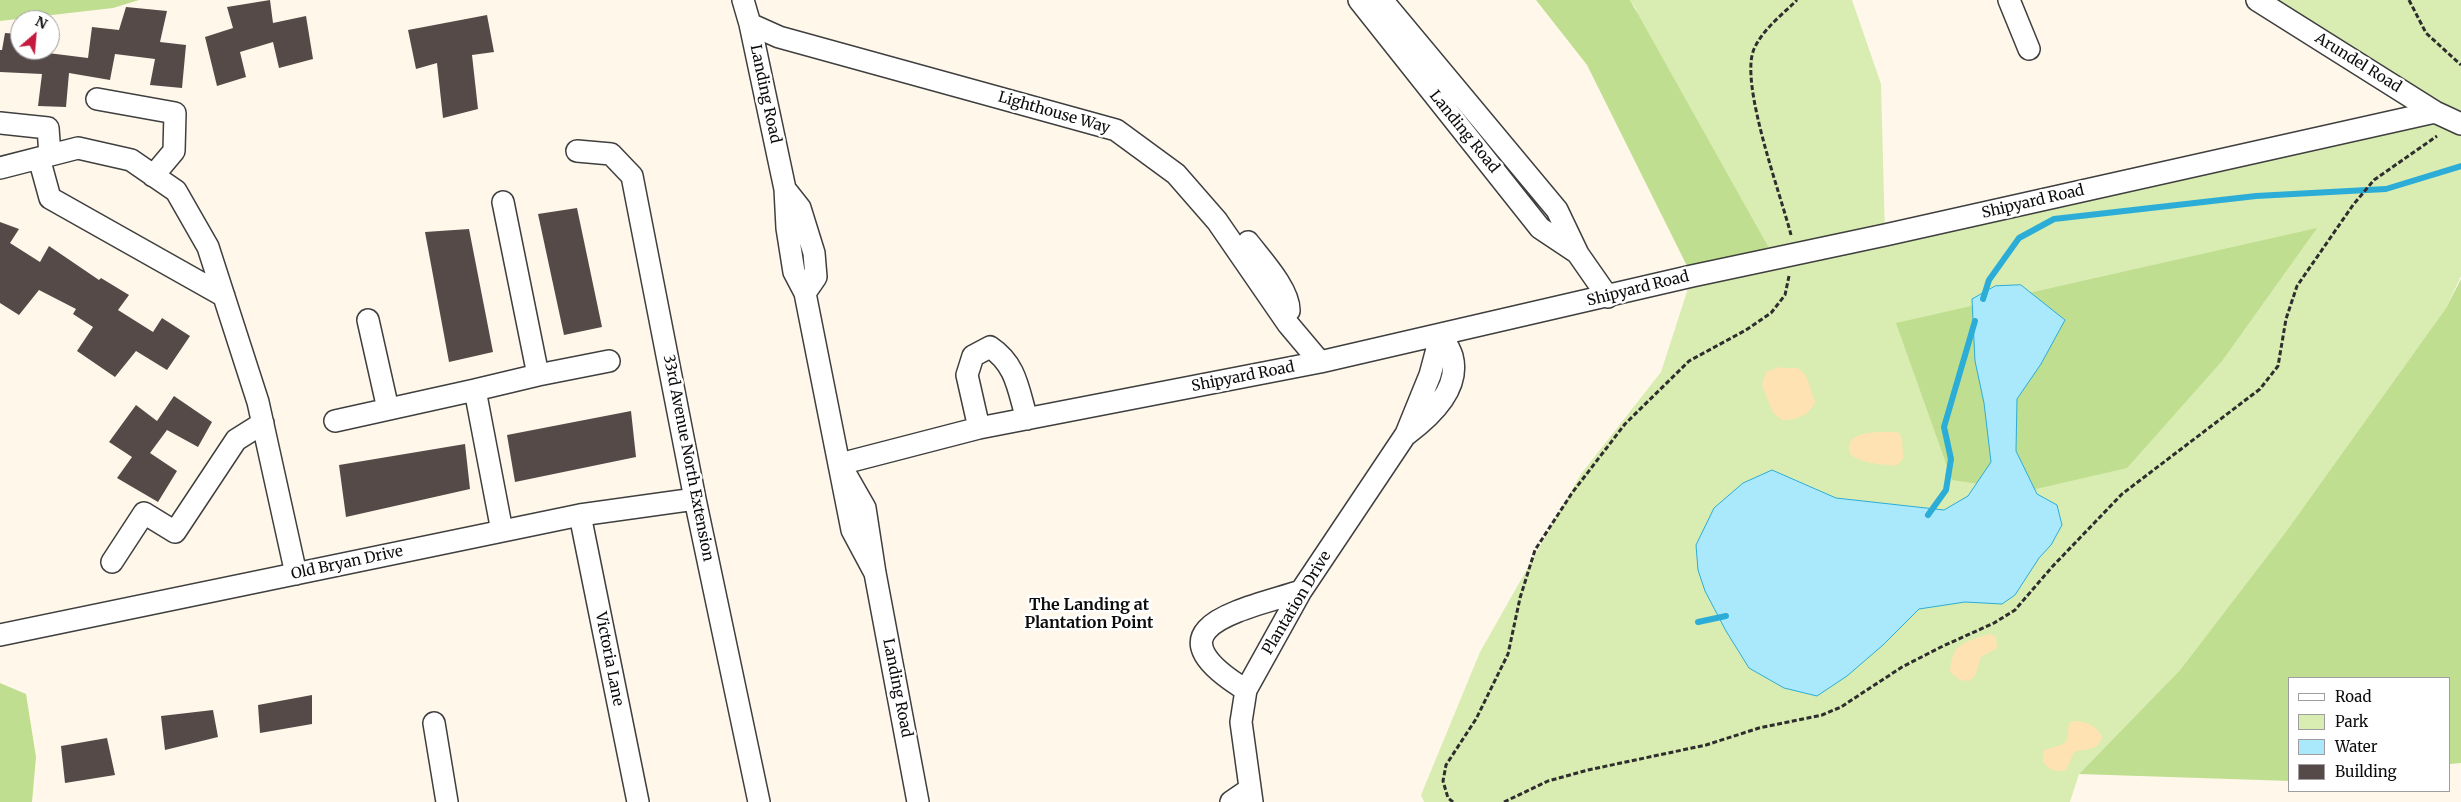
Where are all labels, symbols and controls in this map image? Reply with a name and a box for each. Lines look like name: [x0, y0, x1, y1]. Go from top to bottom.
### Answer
north arrow: [10, 10, 60, 60]
text: N: [32, 12, 50, 33]
street label: Arundel Road: [2312, 29, 2404, 97]
street label: Landing Road: [746, 43, 784, 145]
street label: Landing Road: [1425, 87, 1503, 177]
street label: Lighthouse Way: [996, 88, 1112, 138]
street label: Shipyard Road: [1980, 181, 2086, 223]
street label: Shipyard Road: [1585, 268, 1691, 310]
street label: 33rd Avenue North Extension: [659, 353, 717, 563]
street label: Shipyard Road: [1190, 358, 1296, 396]
street label: Old Bryan Drive: [289, 542, 405, 584]
street label: Plantation Drive: [1259, 548, 1335, 658]
district label: The Landing at Plantation Point: [1024, 595, 1154, 633]
street label: Victoria Lane: [591, 611, 627, 707]
street label: Landing Road: [879, 637, 915, 739]
legend: [2288, 677, 2451, 792]
text: Road: [2335, 687, 2371, 706]
text: Park: [2335, 712, 2368, 731]
text: Water: [2335, 737, 2377, 756]
text: Building: [2335, 762, 2397, 781]

